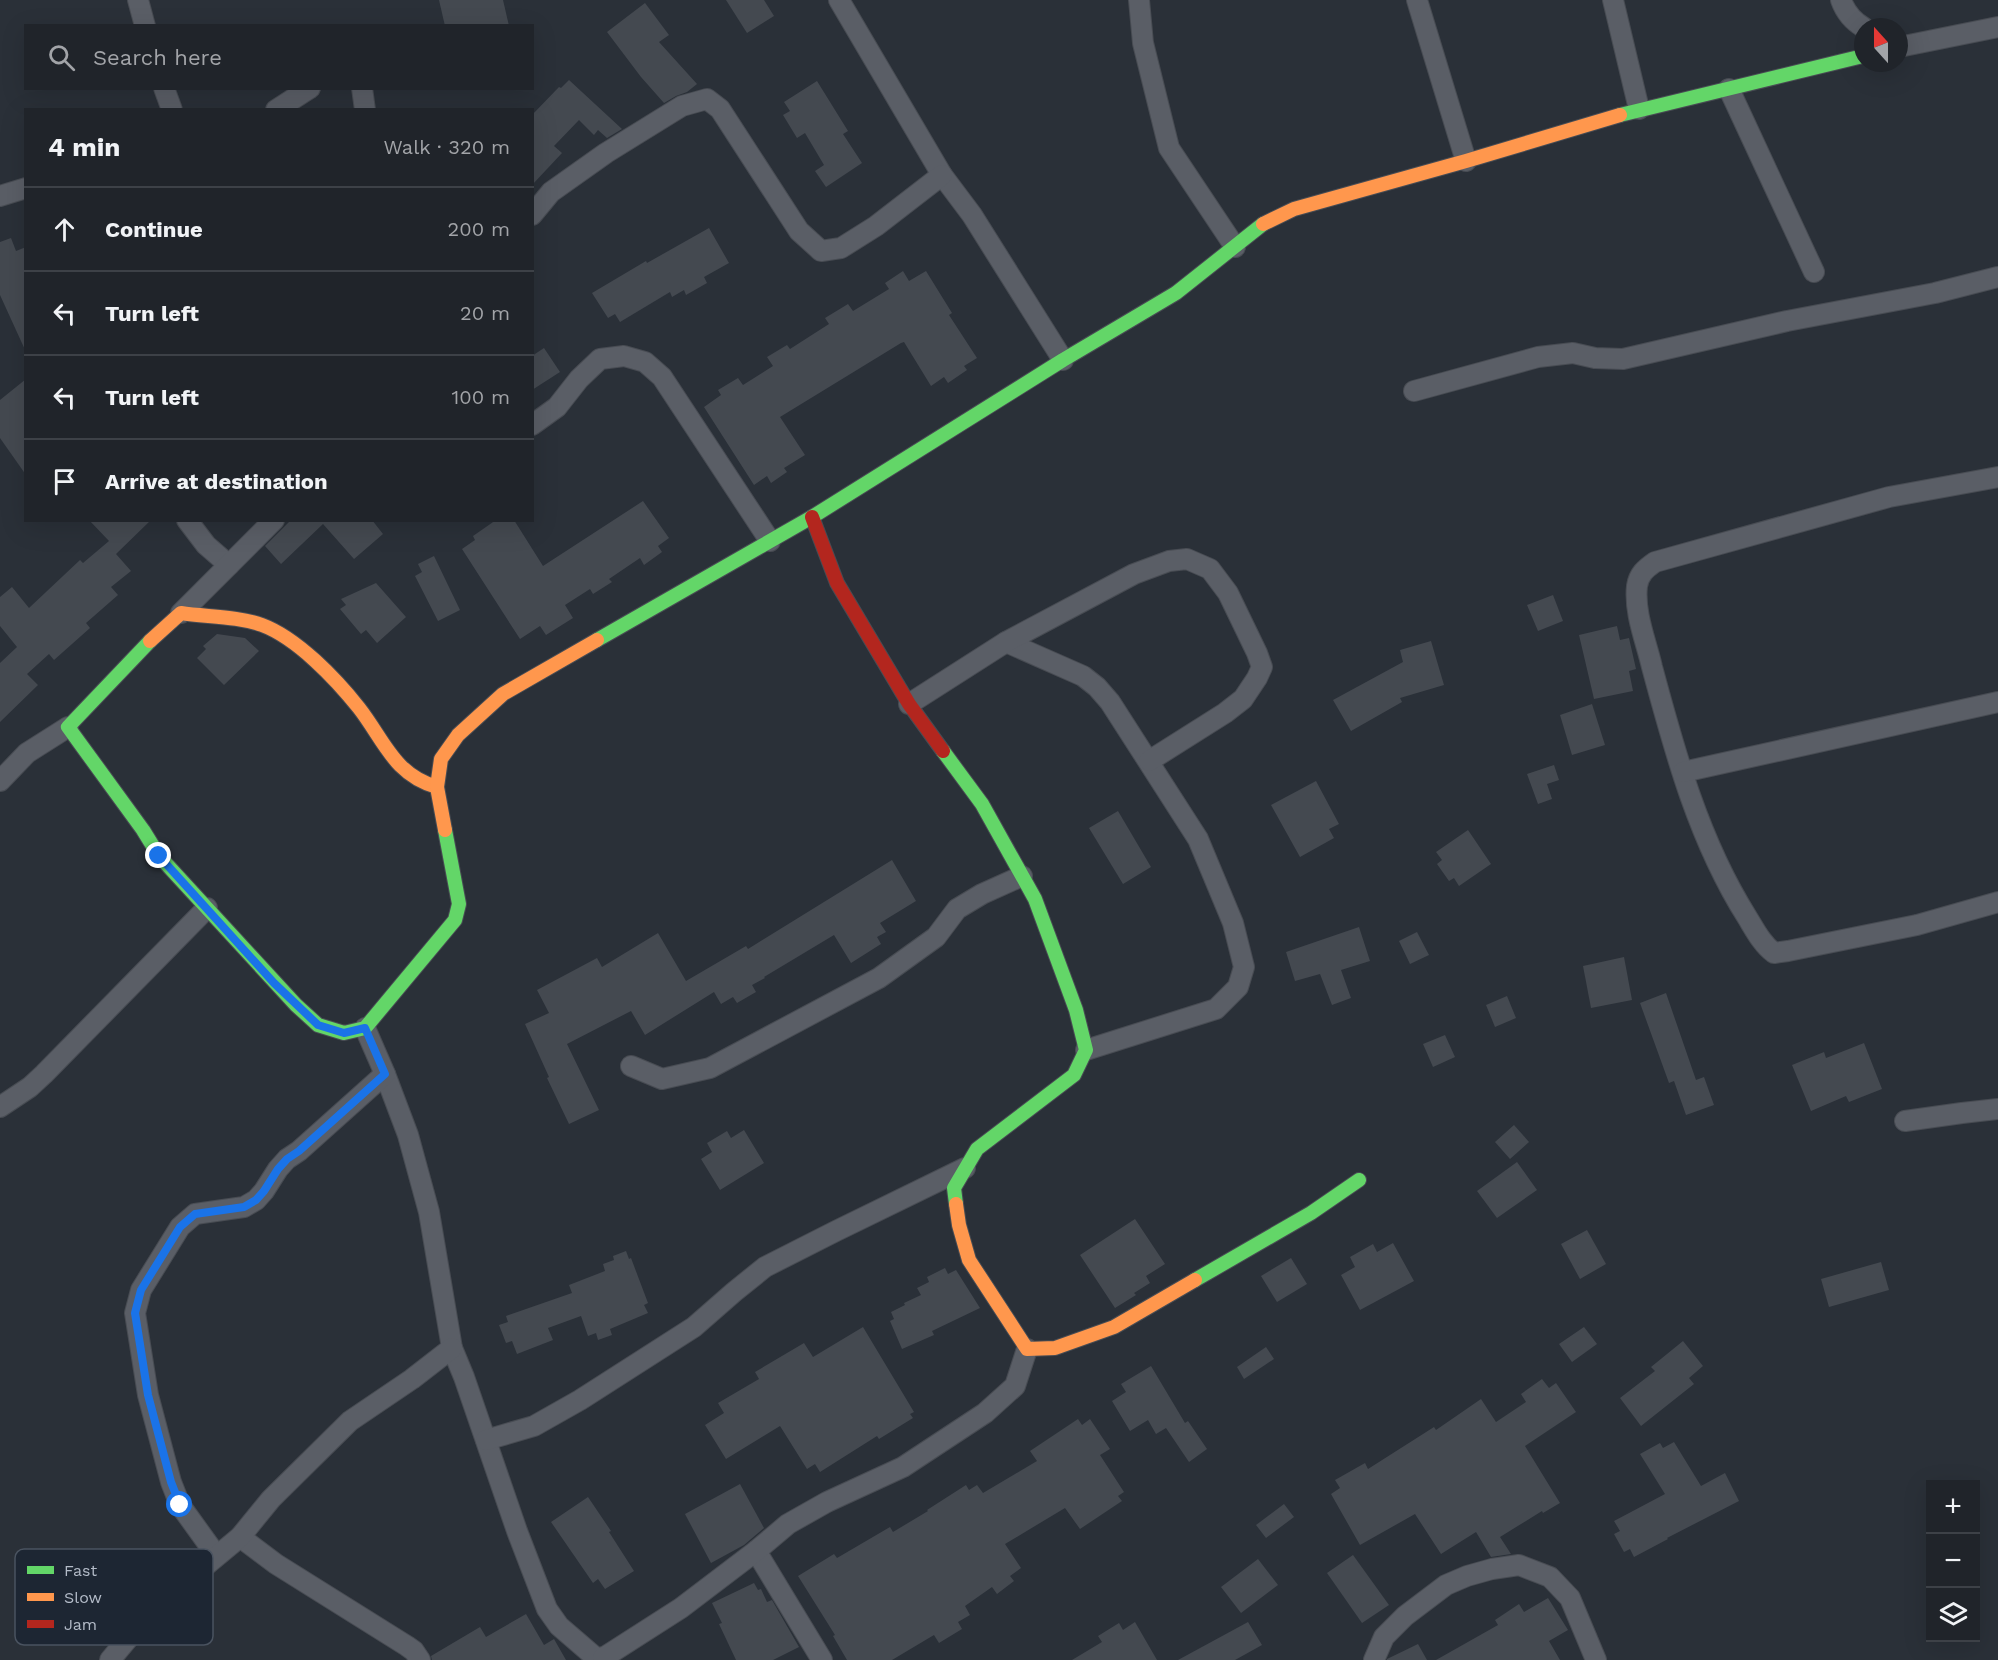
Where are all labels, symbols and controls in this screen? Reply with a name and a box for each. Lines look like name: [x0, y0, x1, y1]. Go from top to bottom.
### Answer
north arrow: [1854, 18, 1908, 72]
search box: [24, 24, 534, 90]
icon: search: [45, 41, 78, 74]
text: Search here: [93, 45, 222, 70]
text: 4 min: [48, 132, 120, 162]
text: Walk · 320 m: [383, 135, 510, 159]
icon: ahead: [48, 213, 81, 246]
text: Continue: [105, 217, 203, 242]
text: 200 m: [448, 217, 510, 241]
icon: left: [48, 297, 81, 330]
text: Turn left: [105, 301, 199, 326]
text: 20 m: [460, 301, 510, 325]
icon: left: [48, 381, 81, 414]
text: Turn left: [105, 385, 199, 410]
text: 100 m: [451, 385, 510, 409]
icon: arrive: [48, 465, 81, 498]
text: Arrive at destination: [105, 469, 328, 494]
route end: [145, 842, 171, 868]
map controls: [1926, 1480, 1980, 1642]
button: +: [1926, 1480, 1980, 1534]
route start: [166, 1491, 192, 1517]
button: −: [1926, 1534, 1980, 1588]
legend: [15, 1549, 213, 1645]
text: Fast: [64, 1561, 97, 1580]
text: Slow: [64, 1588, 102, 1607]
button: layers: [1926, 1588, 1980, 1642]
text: Jam: [64, 1615, 97, 1634]

